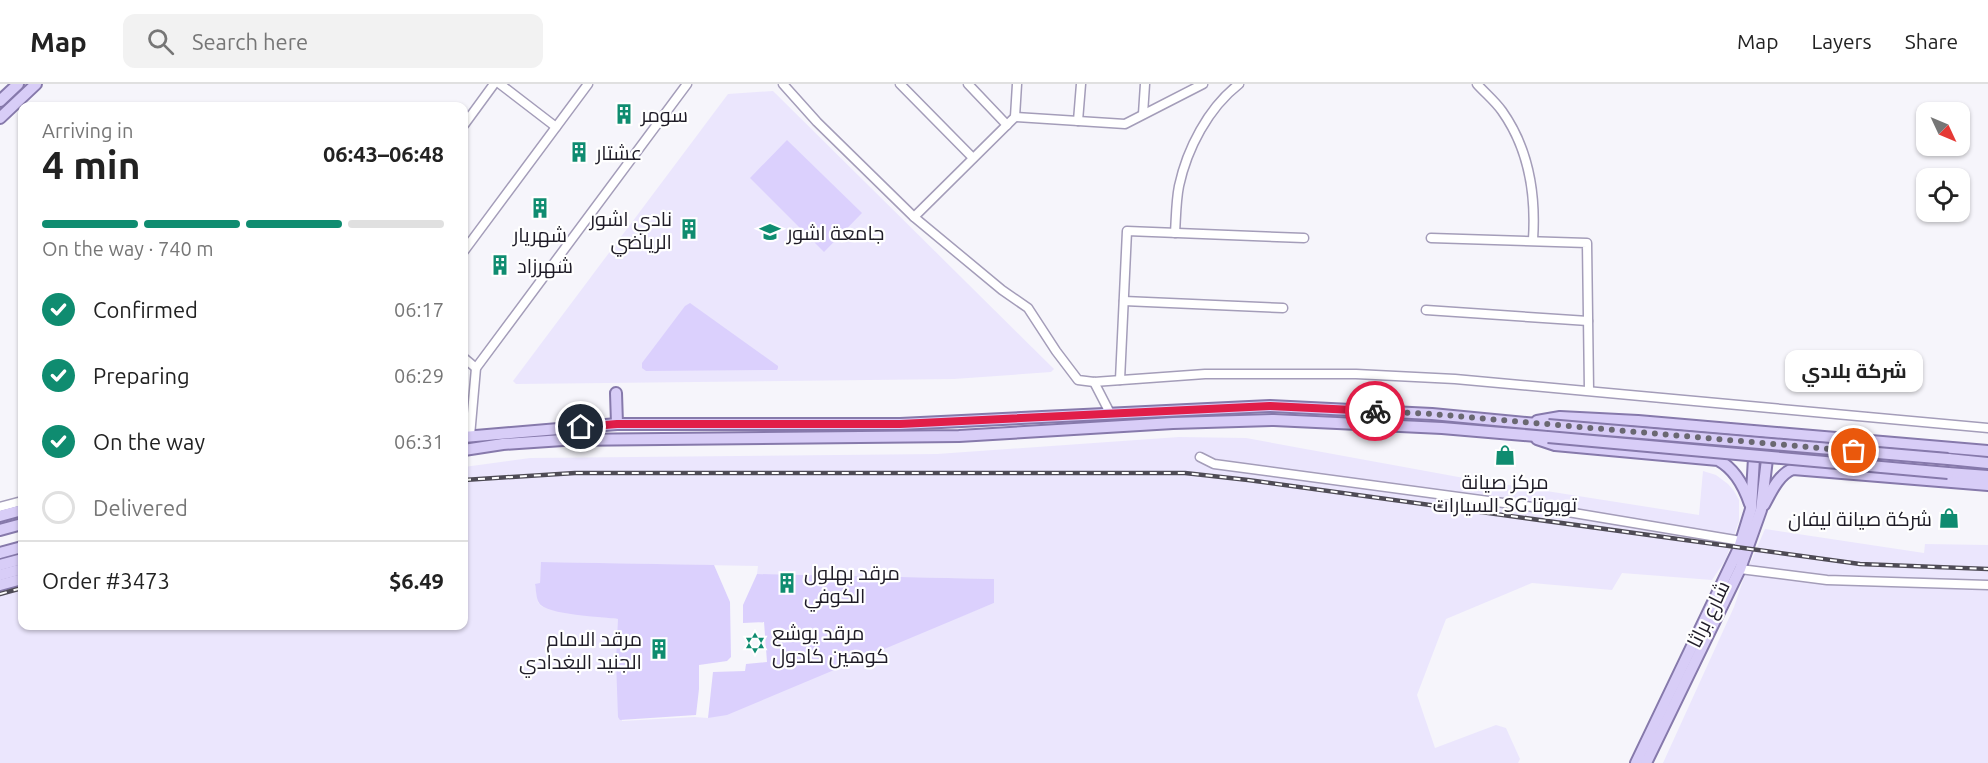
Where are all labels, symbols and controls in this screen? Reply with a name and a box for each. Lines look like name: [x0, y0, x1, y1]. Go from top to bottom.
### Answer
search box: [123, 14, 543, 68]
icon: search: [144, 25, 177, 58]
text: Map: [30, 26, 87, 57]
text: Search here: [192, 29, 308, 54]
text: Map: [1737, 29, 1778, 53]
text: Layers: [1811, 29, 1872, 53]
text: Share: [1905, 29, 1958, 53]
building icon: سومر: [612, 102, 636, 126]
north arrow: [1916, 102, 1970, 156]
map controls: [1916, 102, 1970, 222]
place label: سومر: [640, 103, 688, 127]
text: Arriving in: [42, 119, 133, 142]
building icon: عشتار: [567, 140, 591, 164]
text: 06:43–06:48: [323, 141, 444, 166]
place label: عشتار: [595, 141, 642, 165]
text: 4 min: [42, 143, 141, 186]
button: locate: [1916, 168, 1970, 222]
building icon: شهريار: [528, 196, 552, 220]
place label: نادي اشور الرياضي: [589, 207, 672, 257]
building icon: نادي اشور الرياضي: [677, 217, 701, 241]
school or university icon: جامعة اشور: [758, 220, 782, 244]
place label: جامعة اشور: [786, 221, 884, 245]
place label: شهريار: [512, 223, 567, 248]
text: On the way · 740 m: [42, 237, 214, 260]
building icon: شهرزاد: [488, 253, 512, 277]
place label: شهرزاد: [517, 254, 573, 279]
icon: check: [42, 293, 75, 326]
text: Confirmed: [93, 297, 198, 322]
text: 06:17: [394, 298, 444, 321]
callout: شركة بلادي: [1785, 349, 1923, 391]
icon: check: [42, 359, 75, 392]
text: شركة بلادي: [1801, 359, 1907, 382]
text: Preparing: [93, 363, 190, 388]
text: 06:29: [394, 364, 444, 387]
courier: [1345, 381, 1405, 441]
icon: bike: [1359, 395, 1392, 428]
pin: [555, 401, 606, 452]
icon: home: [564, 410, 597, 443]
icon: check: [42, 425, 75, 458]
pin: [1828, 425, 1879, 476]
text: On the way: [93, 429, 205, 454]
text: 06:31: [394, 430, 444, 453]
icon: bag: [1837, 434, 1870, 467]
shop icon: مركز صيانة السيارات SG تويوتا: [1493, 443, 1517, 467]
place label: مركز صيانة السيارات SG تويوتا: [1433, 470, 1578, 517]
text: Delivered: [93, 495, 188, 520]
shop icon: شركة صيانة ليفان: [1937, 506, 1961, 530]
place label: شركة صيانة ليفان: [1788, 507, 1932, 532]
place label: مرقد بهلول الكوفي: [804, 561, 900, 612]
text: Order #3473: [42, 568, 170, 593]
text: $6.49: [389, 568, 444, 593]
building icon: مرقد بهلول الكوفي: [775, 571, 799, 595]
street label: شارع براثا: [1682, 577, 1737, 652]
place label: مرقد يوشع كوهين كادول: [772, 621, 889, 669]
place label: مرقد الامام الجنيد البغدادي: [519, 627, 642, 678]
synagogue icon: مرقد يوشع كوهين كادول: [743, 631, 767, 655]
building icon: مرقد الامام الجنيد البغدادي: [647, 637, 671, 661]

